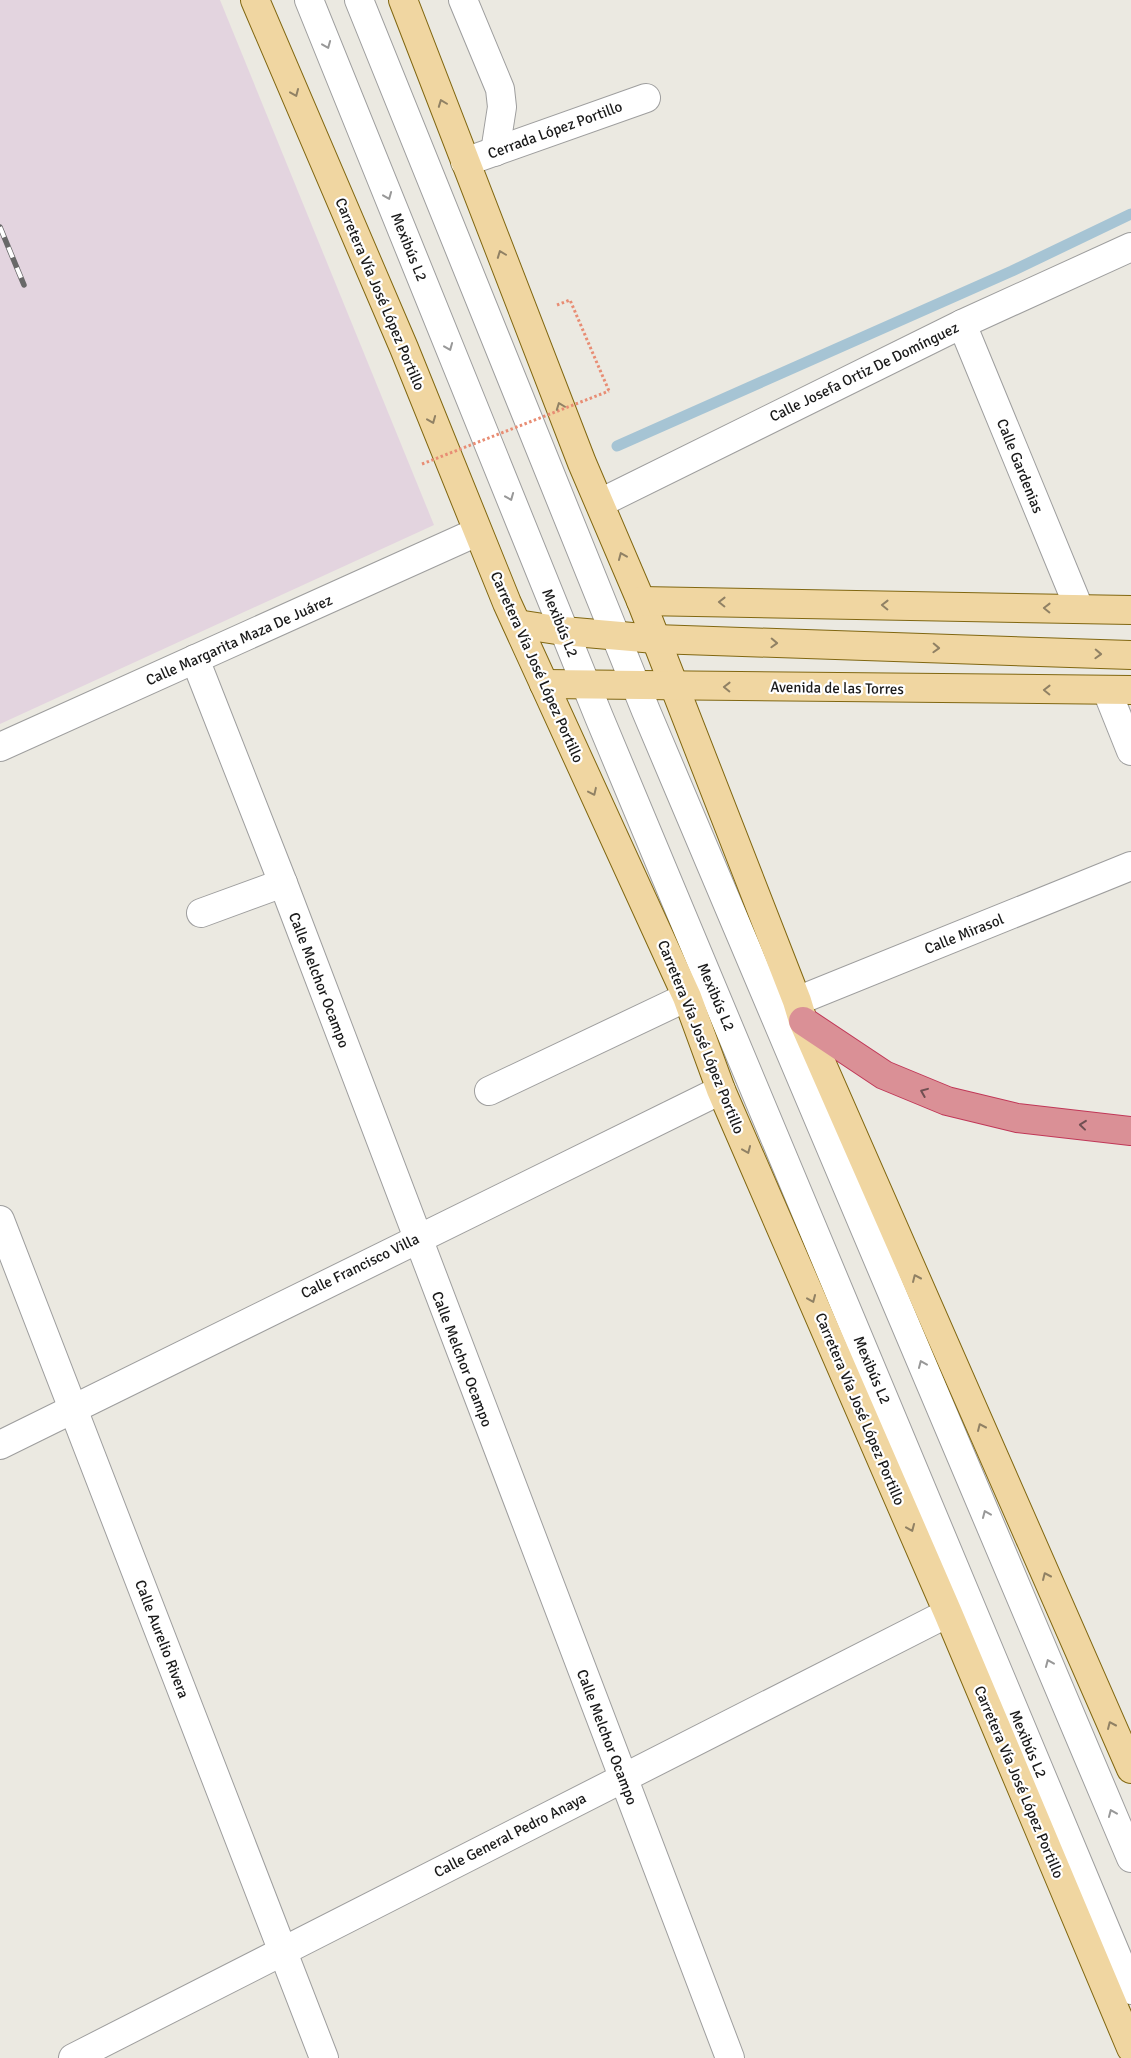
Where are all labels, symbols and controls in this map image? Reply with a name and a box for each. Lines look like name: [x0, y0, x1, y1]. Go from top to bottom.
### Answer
one-way arrow: [321, 40, 331, 49]
one-way arrow: [288, 88, 299, 97]
street label: Cerrada López Portillo: [485, 97, 625, 163]
one-way arrow: [438, 99, 448, 108]
one-way arrow: [382, 191, 392, 200]
street label: Carretera Vía José López Portillo: [331, 195, 429, 393]
street label: Mexibús L2: [387, 210, 431, 284]
one-way arrow: [497, 250, 507, 259]
street label: Calle Josefa Ortiz De Domínguez: [767, 318, 962, 426]
one-way arrow: [443, 342, 453, 350]
one-way arrow: [556, 402, 566, 410]
one-way arrow: [426, 415, 437, 424]
street label: Calle Gardenias: [993, 416, 1047, 516]
one-way arrow: [503, 492, 514, 501]
one-way arrow: [618, 552, 628, 561]
street label: Carretera Vía José López Portillo: [487, 569, 587, 766]
street label: Mexibús L2: [538, 586, 582, 660]
street label: Calle Margarita Maza De Juárez: [143, 591, 335, 689]
one-way arrow: [718, 597, 726, 607]
one-way arrow: [881, 600, 888, 610]
one-way arrow: [1043, 603, 1051, 613]
one-way arrow: [770, 638, 778, 648]
one-way arrow: [932, 643, 940, 653]
one-way arrow: [1095, 648, 1103, 659]
street label: Avenida de las Torres: [770, 678, 904, 698]
one-way arrow: [723, 681, 731, 692]
one-way arrow: [1043, 685, 1051, 695]
one-way arrow: [587, 787, 598, 796]
street label: Calle Melchor Ocampo: [285, 910, 353, 1051]
street label: Calle Mirasol: [922, 910, 1006, 958]
street label: Carretera Vía José López Portillo: [654, 937, 748, 1137]
street label: Mexibús L2: [694, 960, 738, 1034]
one-way arrow: [920, 1087, 929, 1098]
one-way arrow: [1078, 1120, 1086, 1131]
one-way arrow: [740, 1145, 751, 1154]
street label: Calle Francisco Villa: [298, 1230, 422, 1302]
one-way arrow: [911, 1274, 922, 1283]
street label: Calle Melchor Ocampo: [428, 1289, 496, 1430]
one-way arrow: [805, 1294, 816, 1303]
street label: Carretera Vía José López Portillo: [811, 1310, 909, 1508]
street label: Mexibús L2: [850, 1333, 894, 1407]
one-way arrow: [918, 1360, 929, 1369]
one-way arrow: [976, 1423, 987, 1432]
one-way arrow: [981, 1510, 992, 1519]
one-way arrow: [905, 1523, 916, 1532]
one-way arrow: [1042, 1572, 1053, 1581]
street label: Calle Aurelio Rivera: [131, 1577, 193, 1701]
one-way arrow: [1044, 1659, 1055, 1668]
street label: Calle Melchor Ocampo: [573, 1667, 641, 1808]
street label: Carretera Vía José López Portillo: [970, 1683, 1068, 1881]
street label: Mexibús L2: [1006, 1707, 1050, 1781]
one-way arrow: [1107, 1721, 1118, 1730]
street label: Calle General Pedro Anaya: [431, 1789, 589, 1881]
one-way arrow: [1108, 1809, 1118, 1818]

